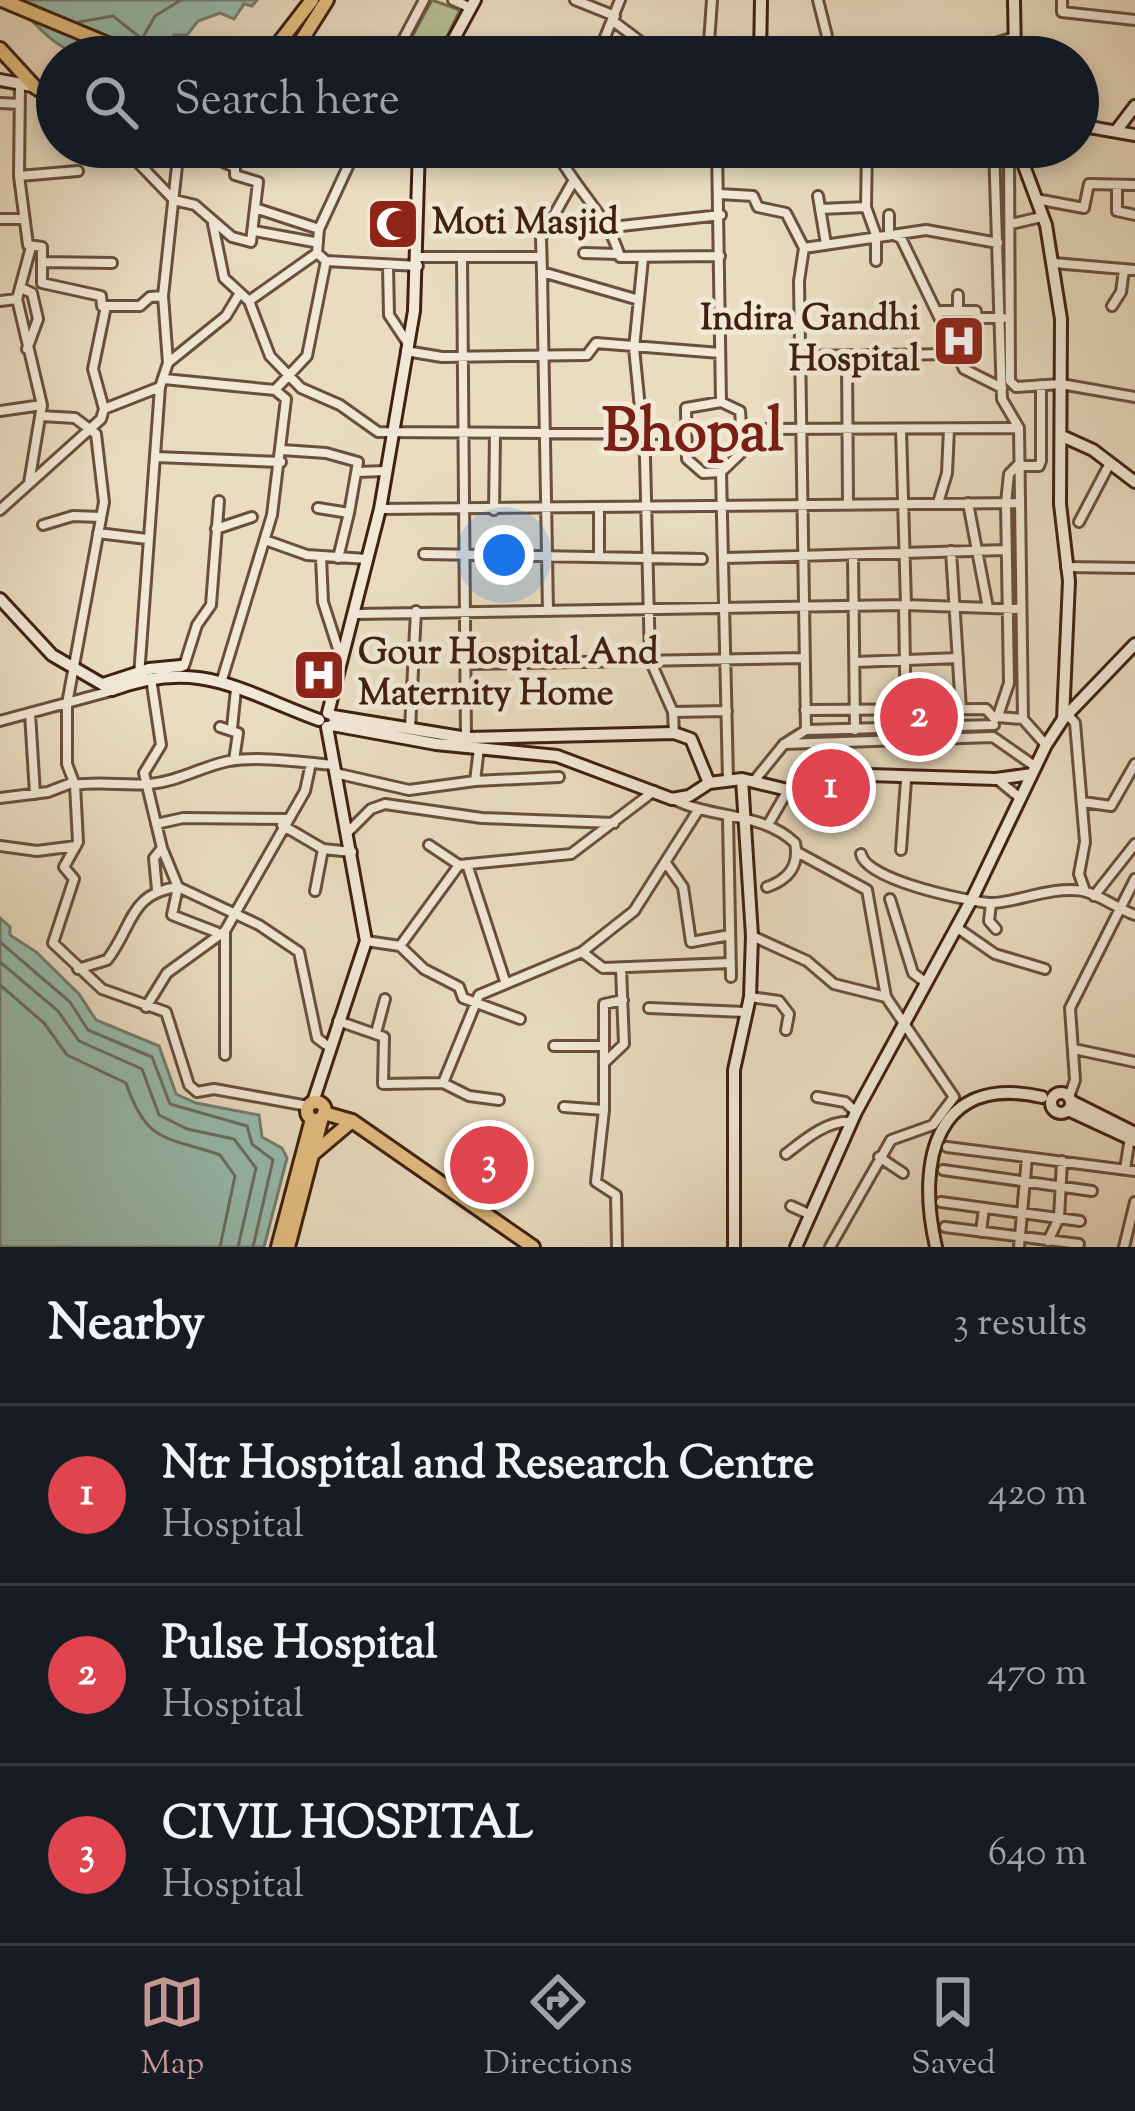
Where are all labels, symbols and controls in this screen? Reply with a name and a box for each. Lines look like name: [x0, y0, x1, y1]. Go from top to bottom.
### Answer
search box: [36, 36, 1099, 168]
icon: search: [78, 69, 144, 135]
text: Search here: [174, 70, 400, 135]
mosque icon: Moti Masjid: [365, 196, 421, 252]
place label: Moti Masjid: [432, 198, 619, 250]
place label: Indira Gandhi Hospital: [700, 294, 920, 387]
hospital icon: Indira Gandhi Hospital: [931, 313, 987, 369]
district label: Bhopal: [602, 392, 784, 479]
your location: [474, 525, 534, 585]
place label: Gour Hospital And Maternity Home: [358, 628, 659, 721]
hospital icon: Gour Hospital And Maternity Home: [291, 647, 347, 703]
pin: 2: [880, 672, 958, 762]
pin: 1: [792, 743, 870, 833]
pin: 3: [450, 1120, 528, 1210]
text: Nearby: [48, 1289, 205, 1362]
text: 3 results: [953, 1297, 1087, 1353]
text: Ntr Hospital and Research Centre: [162, 1434, 814, 1499]
text: 1: [80, 1467, 94, 1523]
text: 420 m: [988, 1467, 1087, 1523]
text: Hospital: [162, 1499, 304, 1555]
text: Pulse Hospital: [162, 1614, 438, 1679]
text: 2: [78, 1647, 96, 1703]
text: 470 m: [987, 1647, 1087, 1703]
text: Hospital: [162, 1679, 304, 1735]
text: CIVIL HOSPITAL: [162, 1794, 533, 1859]
text: 3: [79, 1827, 95, 1883]
text: 640 m: [988, 1827, 1087, 1883]
text: Hospital: [162, 1859, 304, 1915]
tab: Map: [139, 1969, 205, 2089]
tab: Directions: [484, 1969, 633, 2089]
tab: Saved: [911, 1969, 996, 2089]

